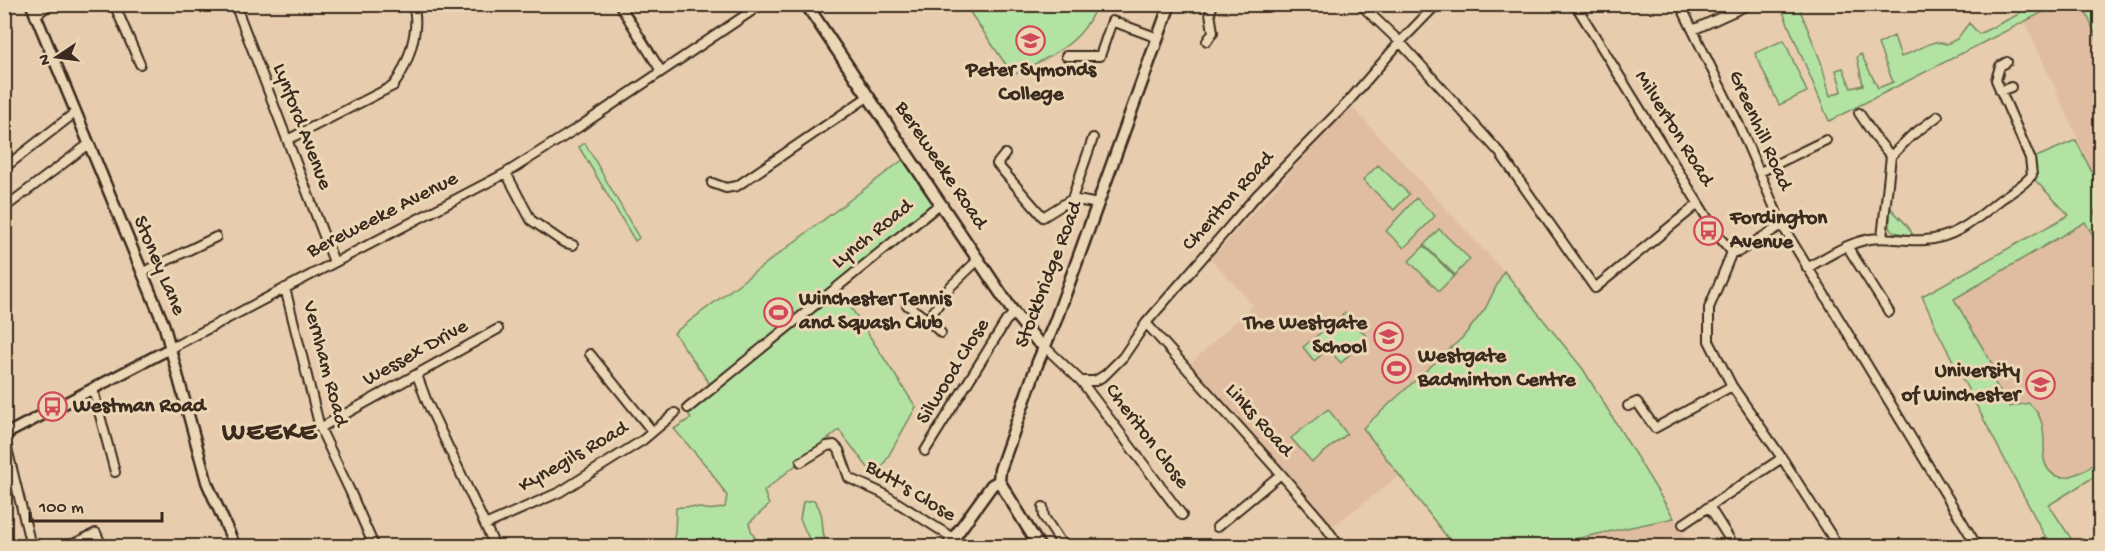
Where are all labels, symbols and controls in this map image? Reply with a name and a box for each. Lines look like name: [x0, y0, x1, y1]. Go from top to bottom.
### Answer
school or university icon: Peter Symonds College: [1015, 24, 1047, 56]
north arrow: [27, 27, 87, 87]
text: N: [35, 52, 56, 67]
place label: Peter Symonds College: [965, 59, 1097, 108]
street label: Lynford Avenue: [265, 60, 337, 195]
street label: Milverton Road: [1628, 67, 1719, 193]
street label: Greenhill Road: [1721, 67, 1797, 196]
street label: Bereweeke Road: [887, 96, 993, 236]
street label: Cheriton Road: [1178, 146, 1282, 257]
street label: Bereweeke Avenue: [302, 167, 464, 265]
street label: Lynch Road: [827, 194, 920, 275]
street label: Stockbridge Road: [1011, 197, 1090, 352]
place label: Fordington Avenue: [1729, 207, 1828, 256]
street label: Stoney Lane: [126, 213, 191, 321]
bus stop icon: Fordington Avenue: [1693, 215, 1725, 247]
place label: Winchester Tennis and Squash Club: [798, 288, 953, 337]
sports icon: Winchester Tennis and Squash Club: [762, 296, 794, 328]
street label: Vernham Road: [295, 298, 353, 431]
place label: The Westgate School: [1242, 312, 1368, 361]
street label: Wessex Drive: [359, 314, 474, 393]
street label: Silwood Close: [912, 314, 997, 429]
school or university icon: The Westgate School: [1372, 320, 1404, 352]
place label: Westgate Badminton Centre: [1417, 345, 1577, 394]
sports icon: Westgate Badminton Centre: [1381, 353, 1413, 385]
place label: University of Winchester: [1900, 360, 2023, 409]
school or university icon: University of Winchester: [2025, 368, 2057, 400]
street label: Cheriton Close: [1098, 379, 1194, 496]
street label: Links Road: [1219, 379, 1299, 464]
bus stop icon: Westman Road: [36, 391, 68, 423]
place label: Westman Road: [72, 395, 208, 420]
street label: Kynegils Road: [515, 416, 635, 499]
district label: WEEKE: [221, 418, 319, 450]
street label: Butt's Close: [859, 455, 961, 529]
scale bar: [30, 485, 162, 523]
text: 100 m: [38, 498, 84, 519]

